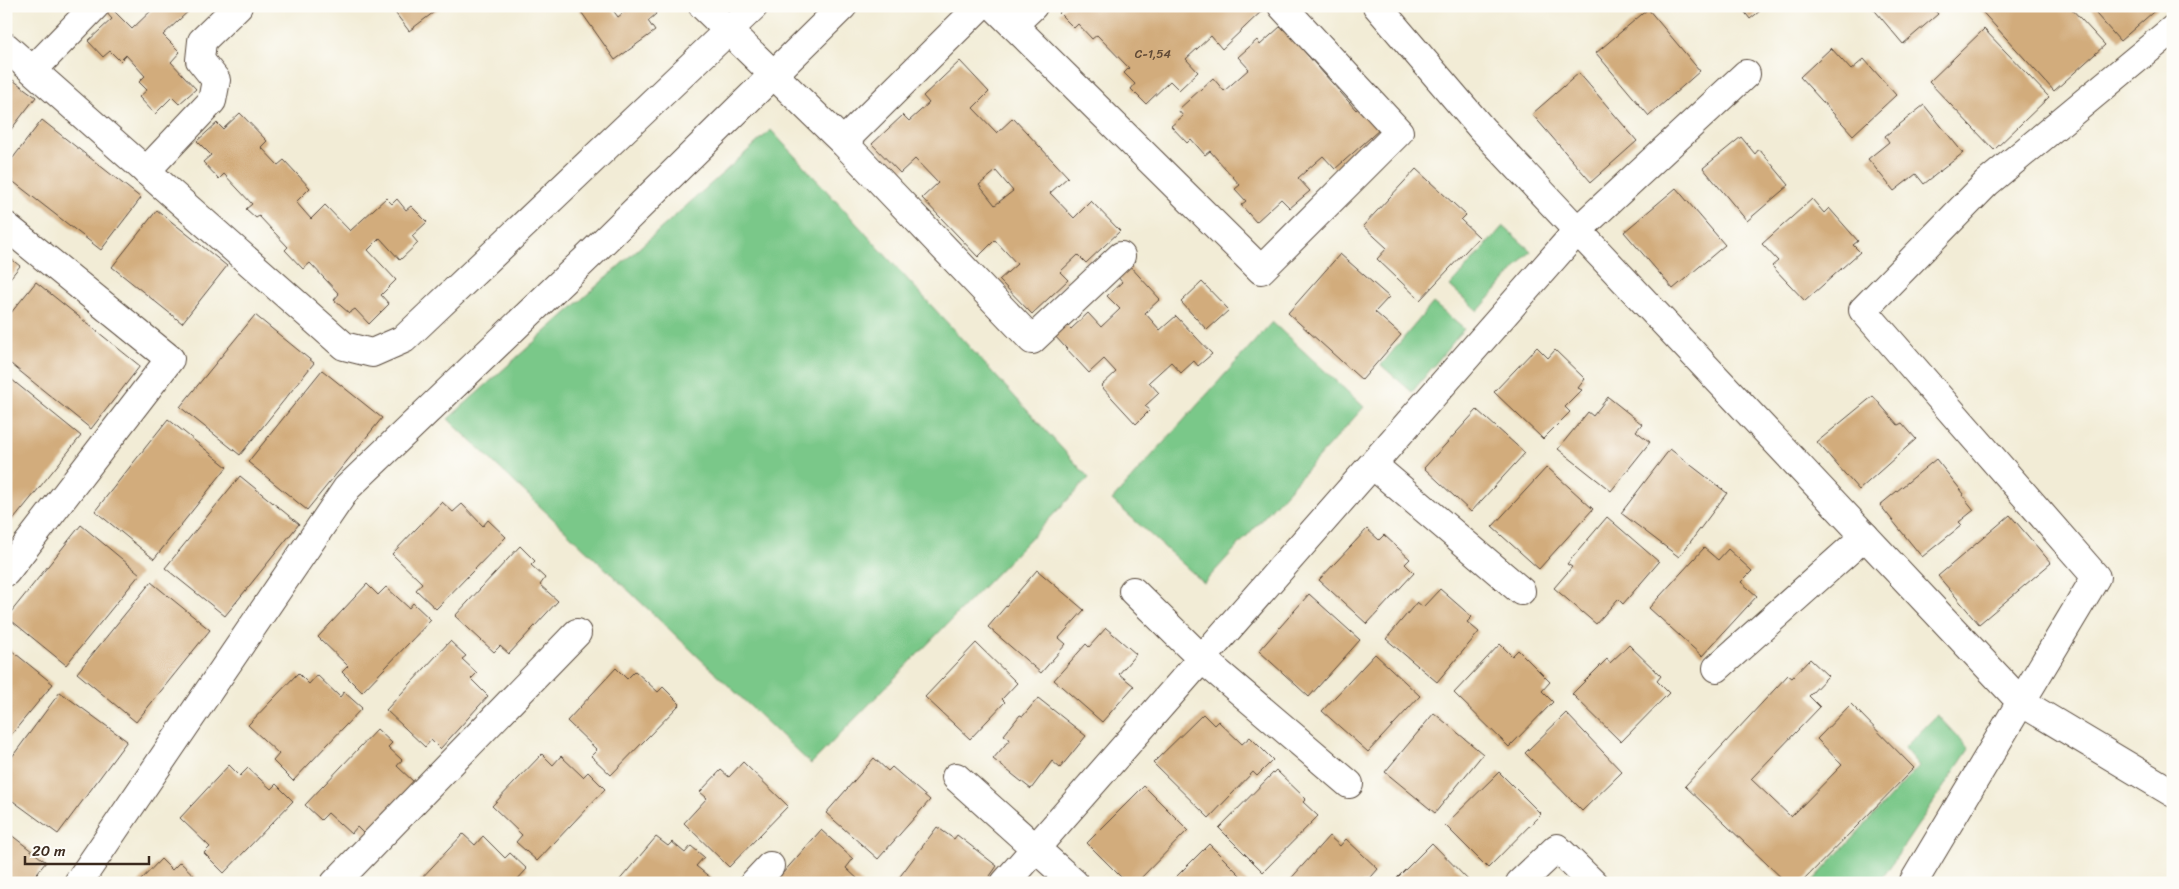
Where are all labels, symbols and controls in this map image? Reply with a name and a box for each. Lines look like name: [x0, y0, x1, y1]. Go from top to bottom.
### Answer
house number: C-1,54: [1135, 43, 1172, 65]
scale bar: [25, 834, 149, 866]
text: 20 m: [32, 838, 66, 864]

